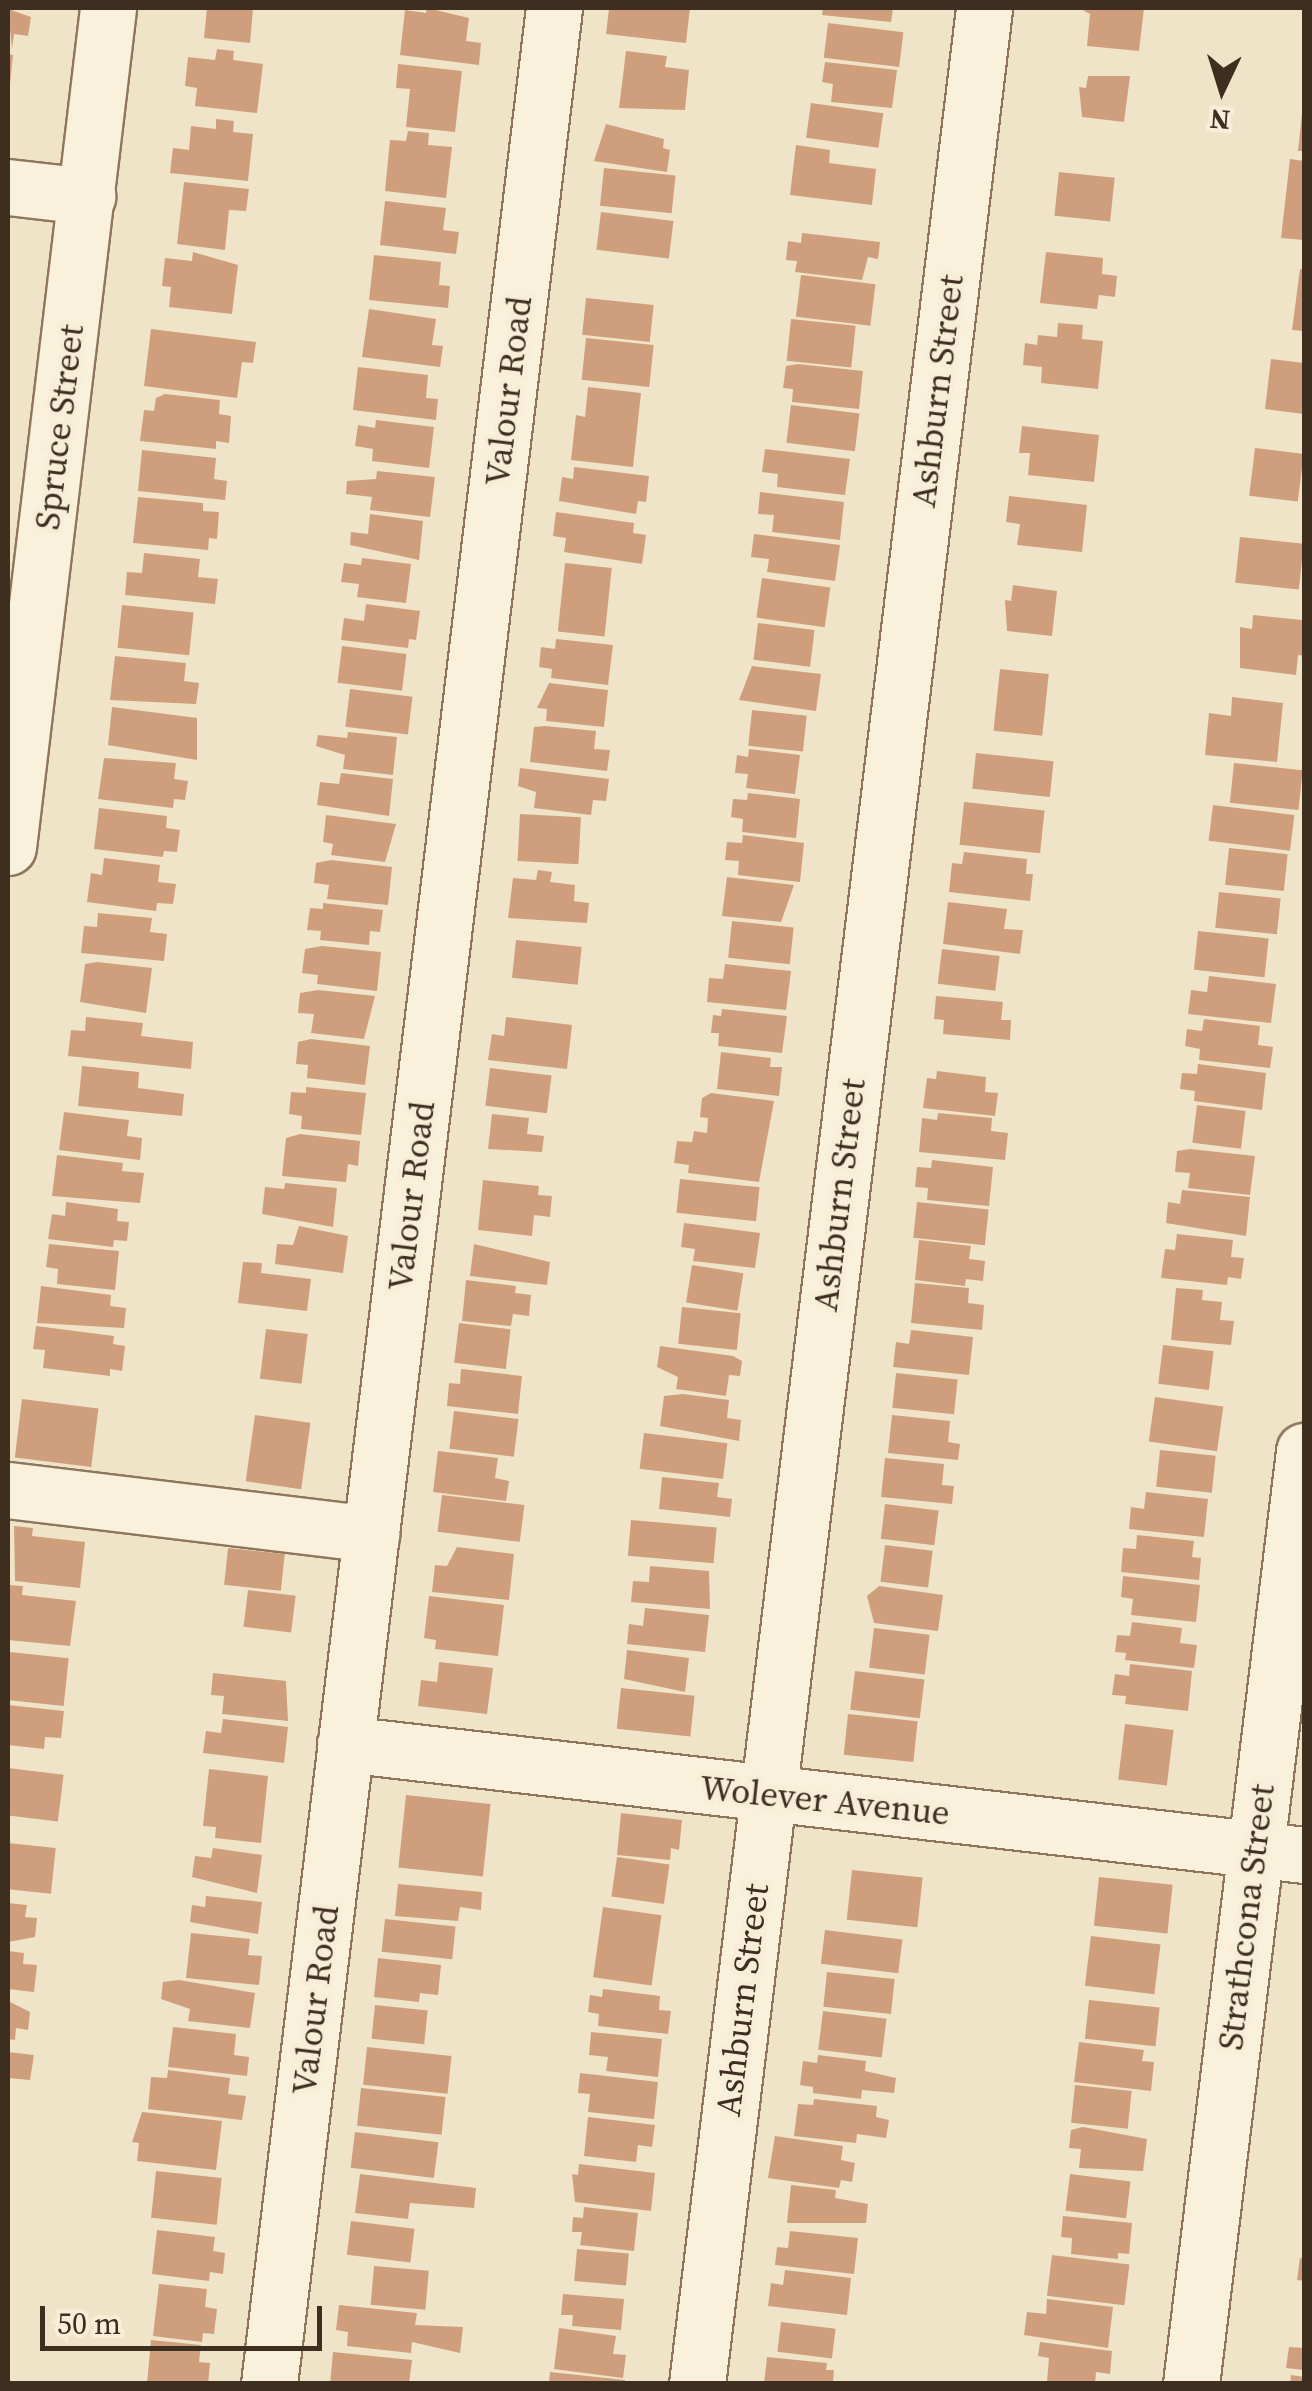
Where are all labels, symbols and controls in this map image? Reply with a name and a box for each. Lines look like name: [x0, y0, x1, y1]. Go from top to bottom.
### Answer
north arrow: [1172, 40, 1272, 140]
text: N: [1208, 100, 1231, 140]
street label: Ashburn Street: [902, 272, 972, 510]
street label: Valour Road: [476, 294, 540, 488]
street label: Spruce Street: [26, 322, 92, 532]
street label: Ashburn Street: [804, 1076, 874, 1314]
street label: Valour Road: [379, 1099, 443, 1293]
street label: Wolever Avenue: [698, 1766, 952, 1834]
street label: Strathcona Street: [1209, 1782, 1283, 2052]
street label: Ashburn Street: [707, 1881, 777, 2119]
street label: Valour Road: [283, 1903, 347, 2097]
scale bar: [45, 2286, 328, 2348]
text: 50 m: [57, 2303, 121, 2344]

